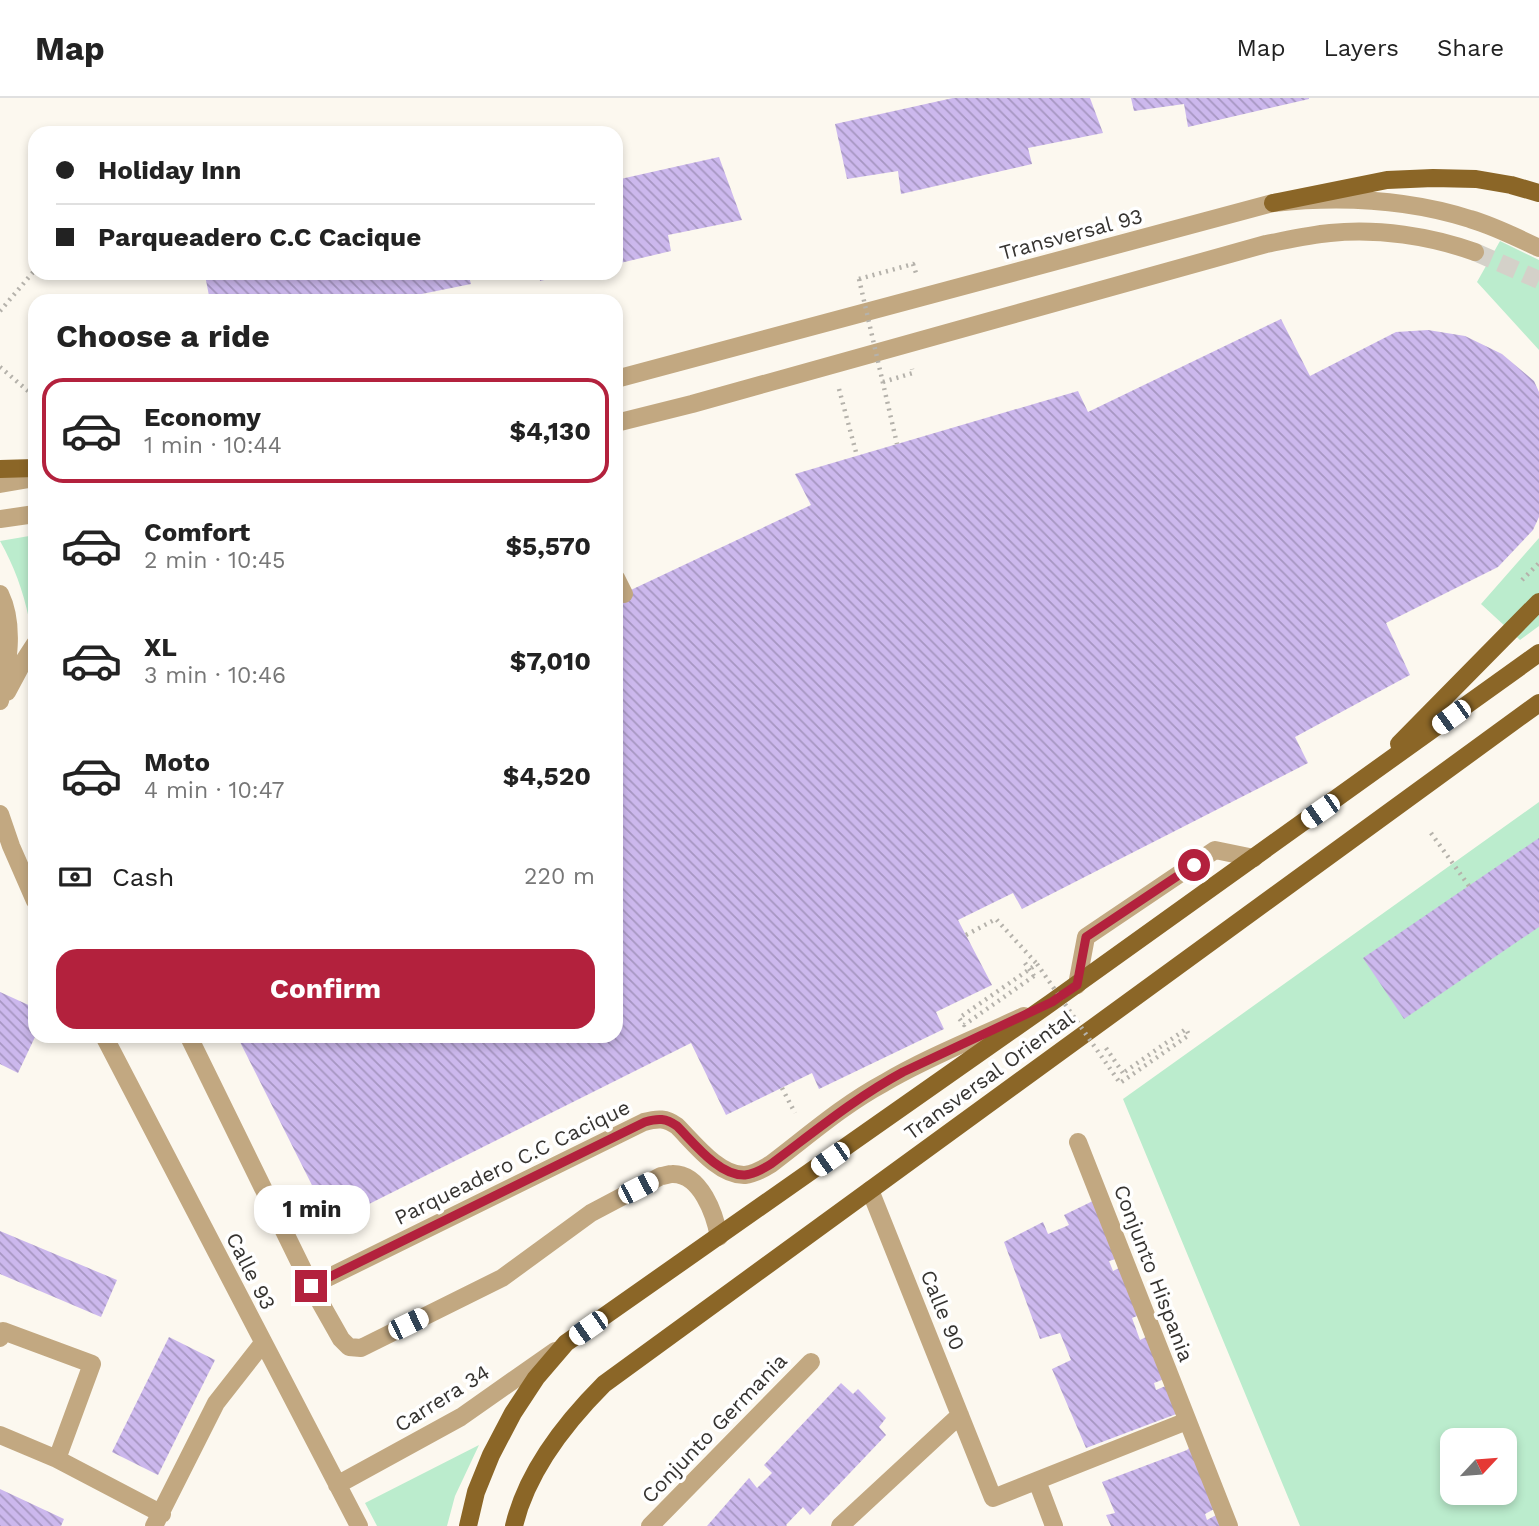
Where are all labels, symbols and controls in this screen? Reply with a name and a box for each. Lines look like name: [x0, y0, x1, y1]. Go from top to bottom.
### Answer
text: Map: [35, 29, 105, 68]
text: Map: [1237, 34, 1285, 62]
text: Layers: [1323, 34, 1399, 62]
text: Share: [1437, 34, 1504, 62]
text: Holiday Inn: [98, 155, 241, 185]
street label: Transversal 93: [997, 203, 1145, 265]
text: Parqueadero C.C Cacique: [98, 222, 421, 252]
text: Choose a ride: [56, 317, 270, 355]
icon: car: [60, 399, 123, 462]
text: Economy: [144, 402, 261, 432]
text: $4,130: [509, 416, 591, 446]
text: 1 min · 10:44: [144, 432, 282, 459]
icon: car: [60, 514, 123, 577]
text: Comfort: [144, 517, 250, 547]
text: $5,570: [505, 531, 591, 561]
text: 2 min · 10:45: [144, 547, 285, 574]
icon: car: [60, 629, 123, 692]
text: XL: [144, 632, 177, 662]
text: $7,010: [510, 646, 591, 676]
text: 3 min · 10:46: [144, 662, 286, 689]
car: [1428, 696, 1475, 738]
icon: car: [60, 744, 123, 807]
text: Moto: [144, 747, 210, 777]
text: $4,520: [503, 761, 591, 791]
text: 4 min · 10:47: [144, 777, 284, 804]
car: [1297, 790, 1344, 832]
route start: [1178, 849, 1210, 881]
icon: cash: [56, 858, 94, 896]
text: Cash: [112, 862, 174, 892]
text: 220 m: [524, 863, 595, 890]
button: Confirm: [56, 949, 595, 1029]
street label: Transversal Oriental: [899, 1005, 1079, 1145]
street label: Parqueadero C.C Cacique: [390, 1094, 634, 1230]
car: [807, 1138, 854, 1180]
car: [615, 1169, 662, 1207]
street label: Conjunto Hispania: [1109, 1181, 1199, 1365]
callout: 1 min: [253, 1184, 369, 1234]
text: 1 min: [282, 1196, 342, 1223]
street label: Calle 93: [221, 1228, 281, 1314]
street label: Calle 90: [916, 1266, 970, 1354]
route end: [295, 1270, 327, 1302]
car: [385, 1305, 432, 1343]
car: [565, 1307, 612, 1349]
street label: Conjunto Germania: [636, 1348, 792, 1508]
street label: Carrera 34: [390, 1359, 494, 1437]
north arrow: [1440, 1428, 1517, 1505]
map controls: [1440, 1428, 1517, 1505]

